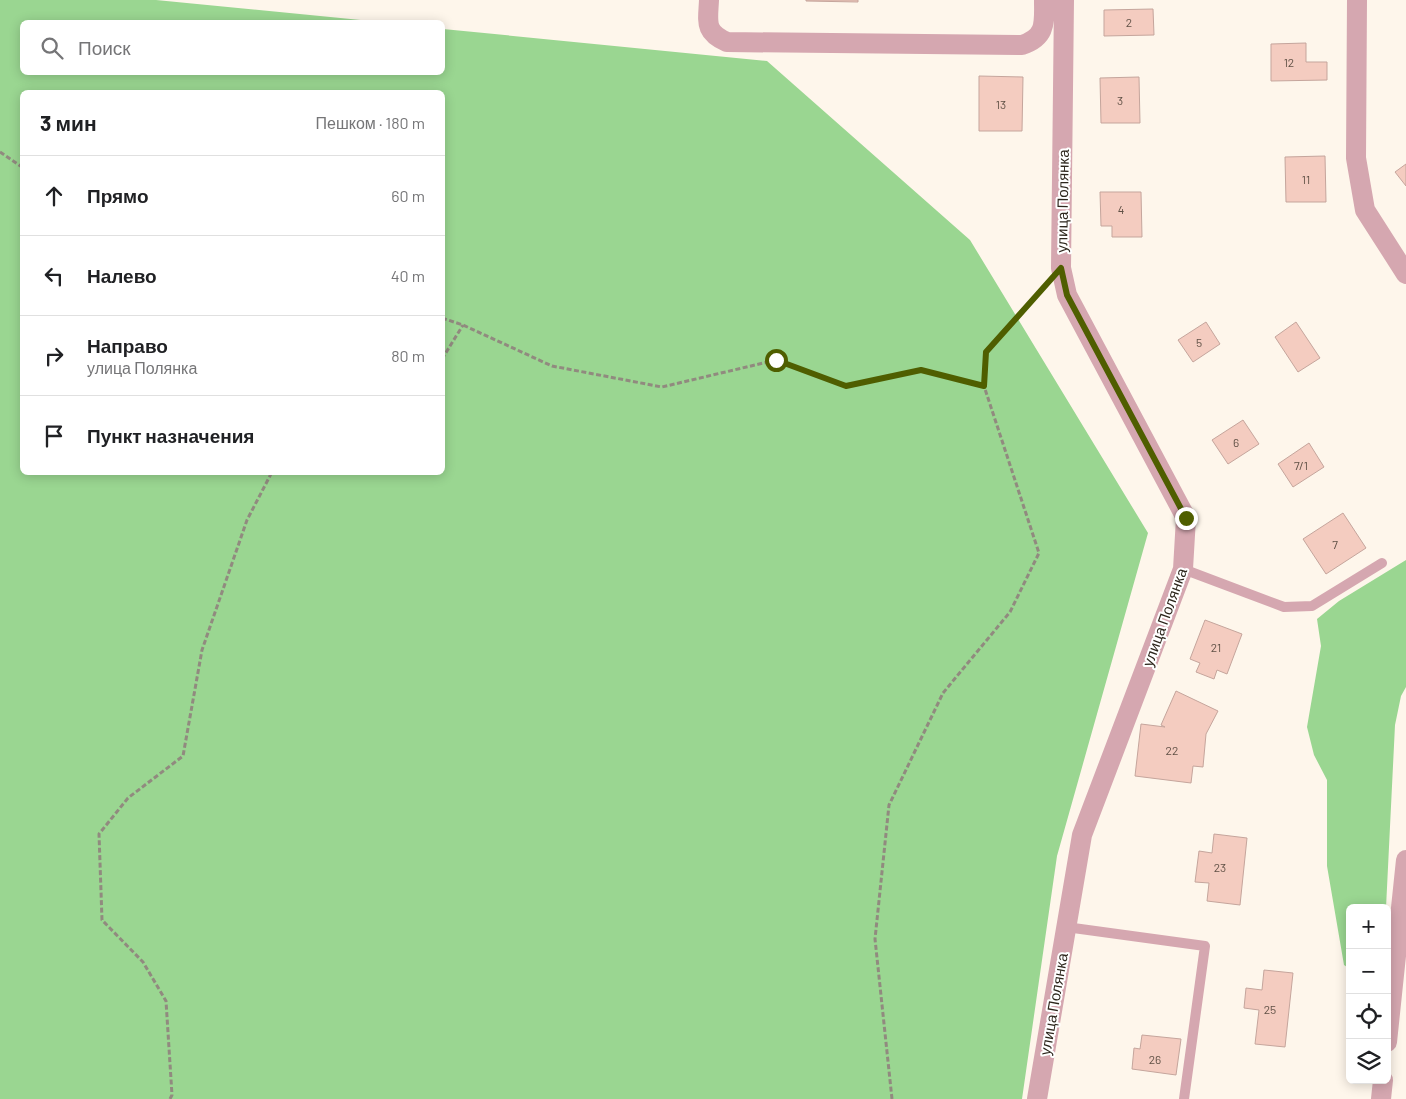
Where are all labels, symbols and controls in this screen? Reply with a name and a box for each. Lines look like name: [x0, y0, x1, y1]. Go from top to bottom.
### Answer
house number: 2: [1126, 15, 1132, 29]
search box: [20, 20, 445, 75]
icon: search: [38, 34, 66, 62]
text: Поиск: [78, 36, 131, 59]
house number: 12: [1284, 55, 1294, 69]
house number: 3: [1117, 93, 1123, 107]
house number: 13: [996, 97, 1006, 111]
text: 3 мин: [40, 110, 97, 135]
text: Пешком · 180 m: [316, 113, 425, 132]
street label: улица Полянка: [1052, 148, 1072, 253]
house number: 11: [1302, 172, 1310, 186]
icon: ahead: [40, 182, 68, 210]
text: Прямо: [87, 184, 149, 207]
text: 60 m: [391, 186, 425, 205]
house number: 4: [1118, 202, 1124, 216]
icon: left: [40, 262, 68, 290]
text: Налево: [87, 264, 157, 287]
text: 40 m: [391, 266, 425, 285]
text: Направо: [87, 334, 168, 357]
house number: 5: [1196, 335, 1202, 349]
icon: right: [40, 342, 68, 370]
text: 80 m: [391, 346, 425, 365]
route start: [765, 349, 788, 372]
text: улица Полянка: [87, 358, 197, 377]
icon: arrive: [40, 422, 68, 450]
text: Пункт назначения: [87, 424, 254, 447]
house number: 6: [1233, 435, 1239, 449]
house number: 7/1: [1294, 458, 1308, 472]
route end: [1175, 507, 1198, 530]
house number: 7: [1332, 537, 1338, 551]
street label: улица Полянка: [1138, 565, 1190, 669]
house number: 21: [1211, 640, 1221, 654]
house number: 22: [1166, 743, 1178, 757]
house number: 23: [1214, 860, 1226, 874]
map controls: [1346, 904, 1391, 1084]
button: +: [1346, 904, 1391, 949]
button: −: [1346, 949, 1391, 994]
street label: улица Полянка: [1035, 951, 1071, 1056]
button: locate: [1346, 994, 1391, 1039]
house number: 25: [1264, 1002, 1276, 1016]
button: layers: [1346, 1039, 1391, 1084]
house number: 26: [1149, 1052, 1161, 1066]

